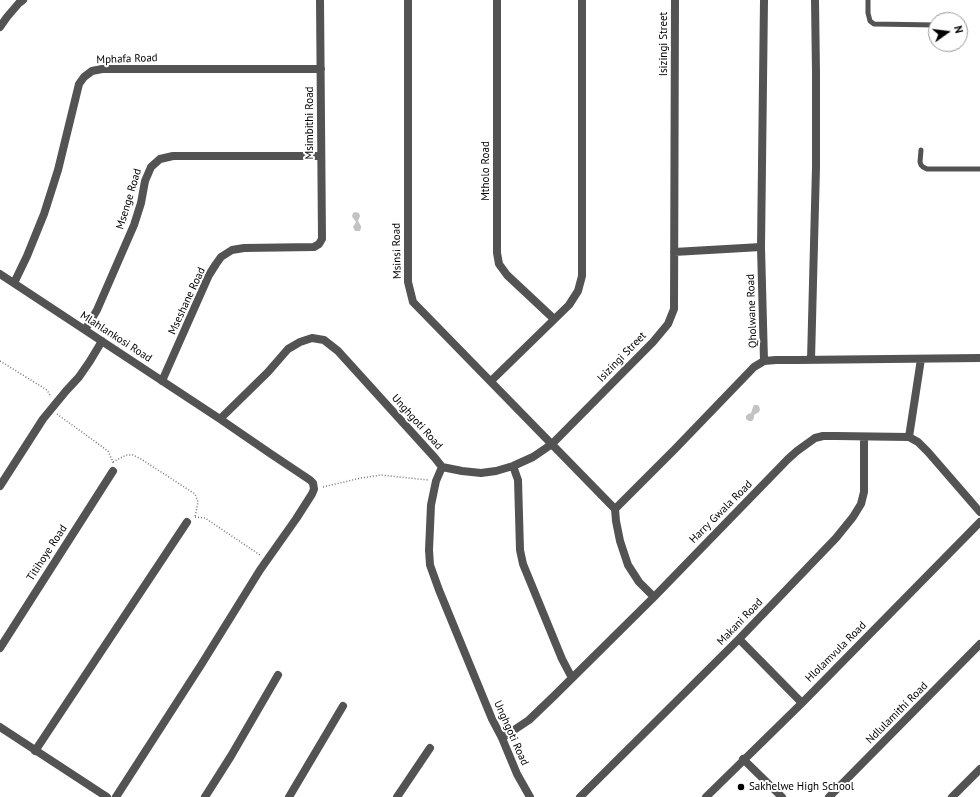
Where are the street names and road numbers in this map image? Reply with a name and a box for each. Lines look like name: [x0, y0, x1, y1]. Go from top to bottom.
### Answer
street label: Isizingi Street: [657, 12, 671, 76]
street label: Mphafa Road: [96, 51, 158, 67]
street label: Msimbithi Road: [303, 86, 317, 160]
street label: Mtholo Road: [479, 141, 493, 201]
street label: Msenge Road: [114, 167, 144, 231]
street label: Msinsi Road: [390, 223, 404, 279]
street label: Mseshane Road: [166, 265, 208, 337]
street label: Qholwane Road: [744, 274, 760, 348]
street label: Mlahlankosi Road: [78, 309, 154, 365]
street label: Isizingi Street: [595, 329, 649, 385]
street label: Unghgoti Road: [389, 392, 445, 452]
street label: Harry Gwala Road: [687, 478, 755, 546]
street label: Titihoye Road: [24, 522, 70, 584]
street label: Makani Road: [714, 596, 766, 648]
street label: Hlolamvula Road: [803, 619, 869, 685]
street label: Ndlulamithi Road: [863, 679, 931, 747]
street label: Unghgoti Road: [491, 698, 531, 768]

